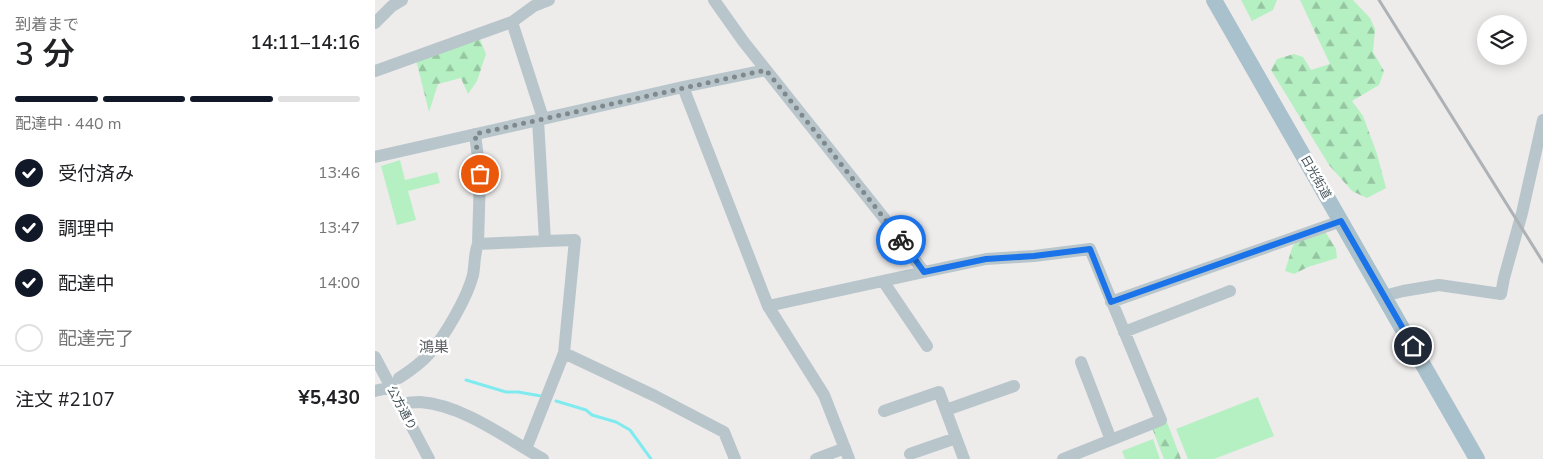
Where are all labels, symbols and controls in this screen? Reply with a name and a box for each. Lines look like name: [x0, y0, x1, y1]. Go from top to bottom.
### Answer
text: 到着まで: [15, 14, 79, 36]
map controls: [1477, 15, 1527, 65]
button: layers: [1477, 15, 1527, 65]
text: 14:11–14:16: [250, 30, 360, 56]
text: 3 分: [15, 33, 75, 76]
text: 配達中 · 440 m: [15, 113, 121, 135]
street label: 日光街道: [1297, 152, 1335, 202]
pin: [459, 153, 501, 195]
icon: check: [15, 159, 43, 187]
icon: bag: [466, 160, 494, 188]
text: 受付済み: [58, 161, 134, 187]
text: 13:46: [318, 162, 360, 184]
icon: check: [15, 214, 43, 242]
courier: [876, 215, 926, 265]
text: 調理中: [58, 216, 115, 242]
text: 13:47: [318, 217, 360, 239]
icon: bike: [887, 226, 915, 254]
icon: check: [15, 269, 43, 297]
text: 配達中: [58, 271, 115, 297]
text: 14:00: [318, 272, 360, 294]
pin: [1392, 325, 1434, 367]
text: 配達完了: [58, 326, 134, 352]
icon: home: [1399, 332, 1427, 360]
district label: 鴻巣: [419, 337, 449, 357]
street label: 公方通り: [384, 383, 420, 433]
text: ¥5,430: [298, 385, 360, 411]
text: 注文 #2107: [15, 387, 115, 413]

